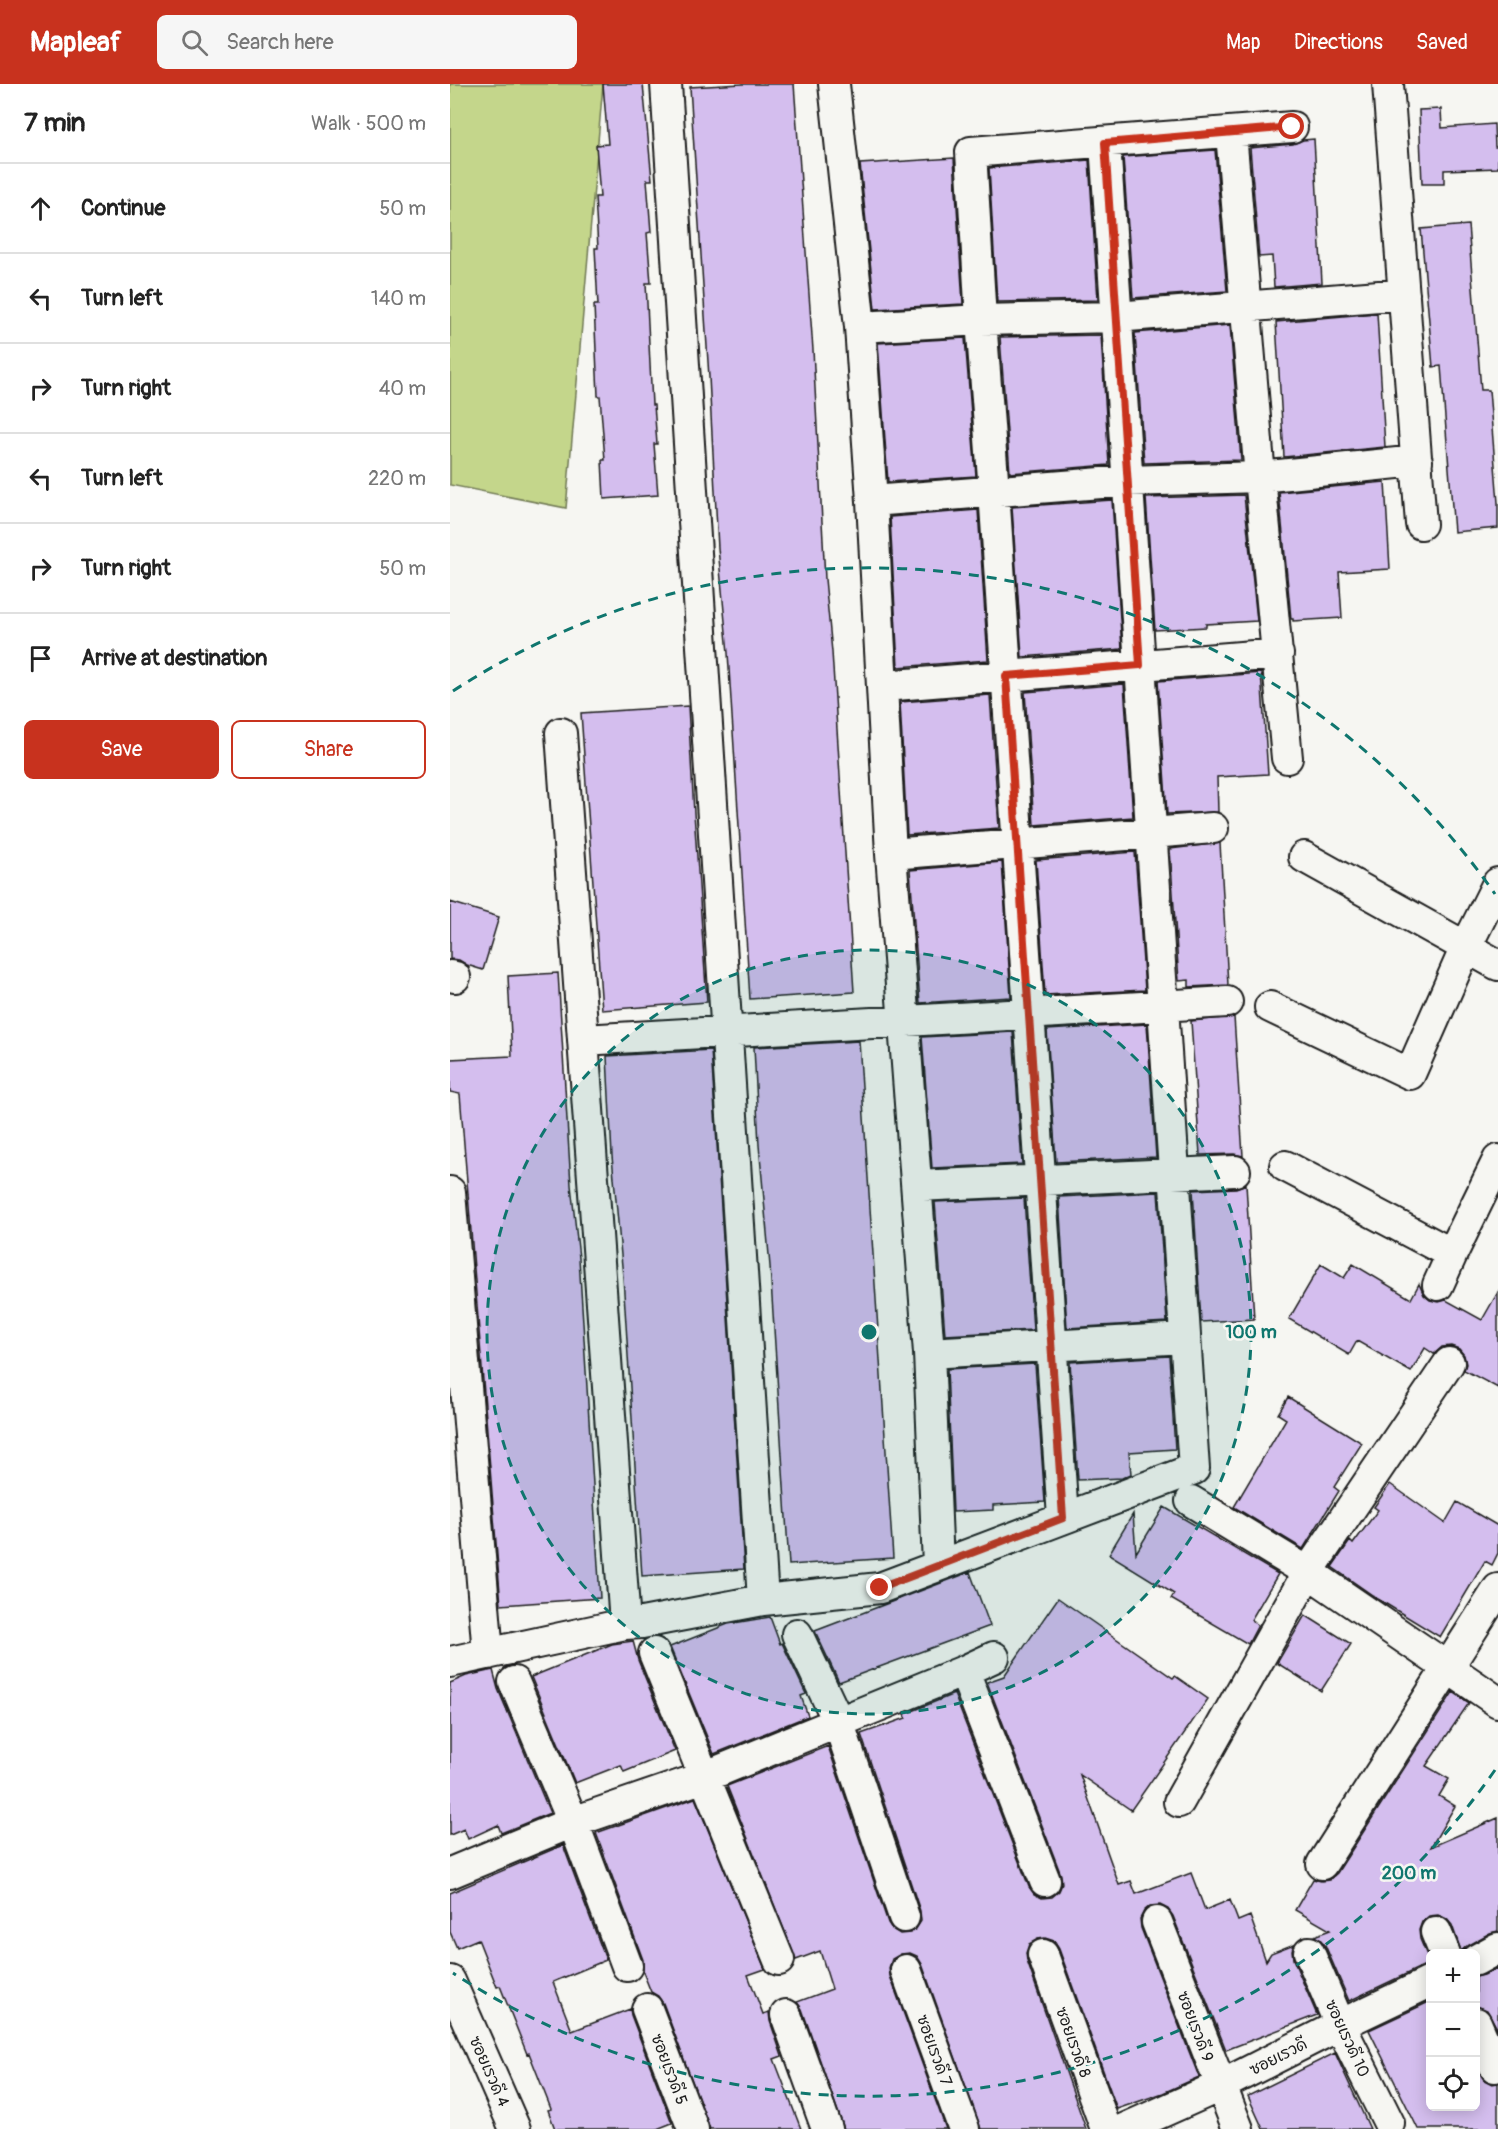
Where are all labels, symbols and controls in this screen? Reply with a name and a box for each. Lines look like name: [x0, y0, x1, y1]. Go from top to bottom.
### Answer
search box: [157, 15, 577, 69]
text: Mapleaf: [30, 25, 121, 60]
icon: search: [178, 26, 211, 59]
text: Search here: [226, 28, 334, 56]
text: Map: [1226, 29, 1261, 56]
text: Directions: [1294, 29, 1383, 56]
text: Saved: [1416, 29, 1468, 56]
text: 7 min: [24, 107, 86, 139]
text: Walk · 500 m: [311, 111, 426, 136]
route start: [1278, 113, 1304, 139]
icon: ahead: [24, 192, 57, 225]
text: Continue: [81, 194, 165, 222]
text: 50 m: [379, 196, 426, 221]
icon: left: [24, 282, 57, 315]
text: Turn left: [81, 284, 163, 312]
text: 140 m: [371, 286, 426, 311]
icon: right: [24, 372, 57, 405]
text: Turn right: [81, 374, 171, 402]
text: 40 m: [379, 376, 426, 401]
icon: left: [24, 462, 57, 495]
text: Turn left: [81, 464, 163, 492]
text: 220 m: [368, 466, 426, 491]
icon: right: [24, 552, 57, 585]
text: Turn right: [81, 554, 171, 582]
text: 50 m: [379, 556, 426, 581]
icon: arrive: [24, 642, 57, 675]
text: Arrive at destination: [81, 644, 267, 672]
button: Save: [24, 720, 219, 779]
button: Share: [231, 720, 426, 779]
text: 100 m: [1225, 1321, 1277, 1344]
centre of rings: [859, 1322, 879, 1342]
route end: [866, 1574, 892, 1600]
text: 200 m: [1382, 1862, 1436, 1885]
map controls: [1426, 1949, 1480, 2111]
button: +: [1426, 1949, 1480, 2003]
street label: ซอยเรวดี 9: [1172, 1988, 1219, 2064]
street label: ซอยเรวดี 10: [1321, 1996, 1375, 2080]
button: −: [1426, 2003, 1480, 2057]
street label: ซอยเรวดี 8: [1051, 2004, 1096, 2080]
street label: ซอยเรวดี 7: [912, 2012, 957, 2089]
street label: ซอยเรวดี 5: [646, 2031, 693, 2108]
street label: ซอยเรวดี 4: [465, 2033, 514, 2110]
street label: ซอยเรวดี: [1246, 2033, 1311, 2080]
button: locate: [1426, 2057, 1480, 2111]

